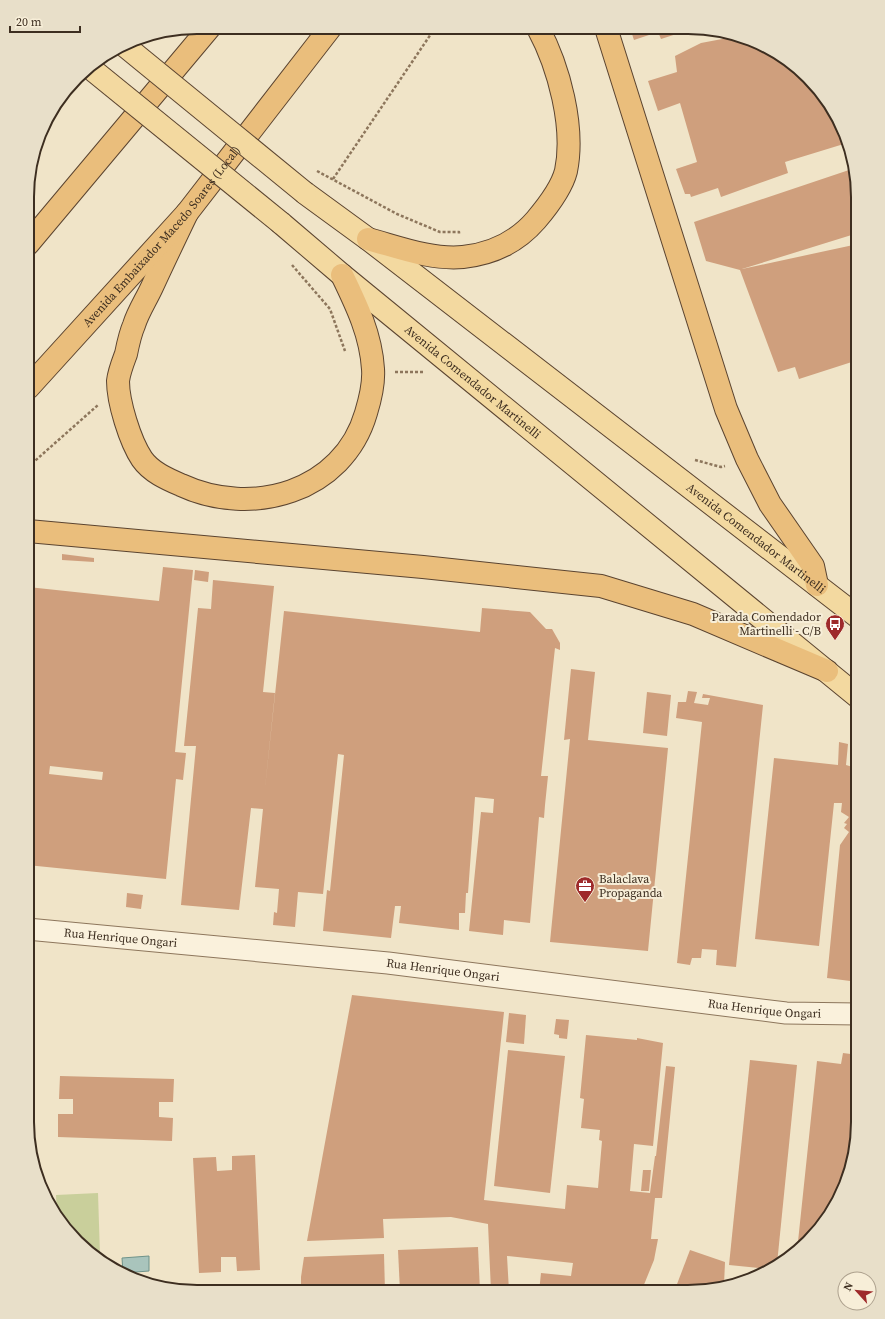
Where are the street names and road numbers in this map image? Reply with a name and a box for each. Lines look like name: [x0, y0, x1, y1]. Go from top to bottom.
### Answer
street label: Avenida Embaixador Macedo Soares (Local): [79, 143, 244, 331]
street label: Avenida Comendador Martinelli: [401, 321, 545, 443]
street label: Avenida Comendador Martinelli: [683, 480, 829, 597]
street label: Rua Henrique Ongari: [63, 925, 178, 951]
street label: Rua Henrique Ongari: [385, 955, 501, 985]
street label: Rua Henrique Ongari: [707, 995, 822, 1021]

